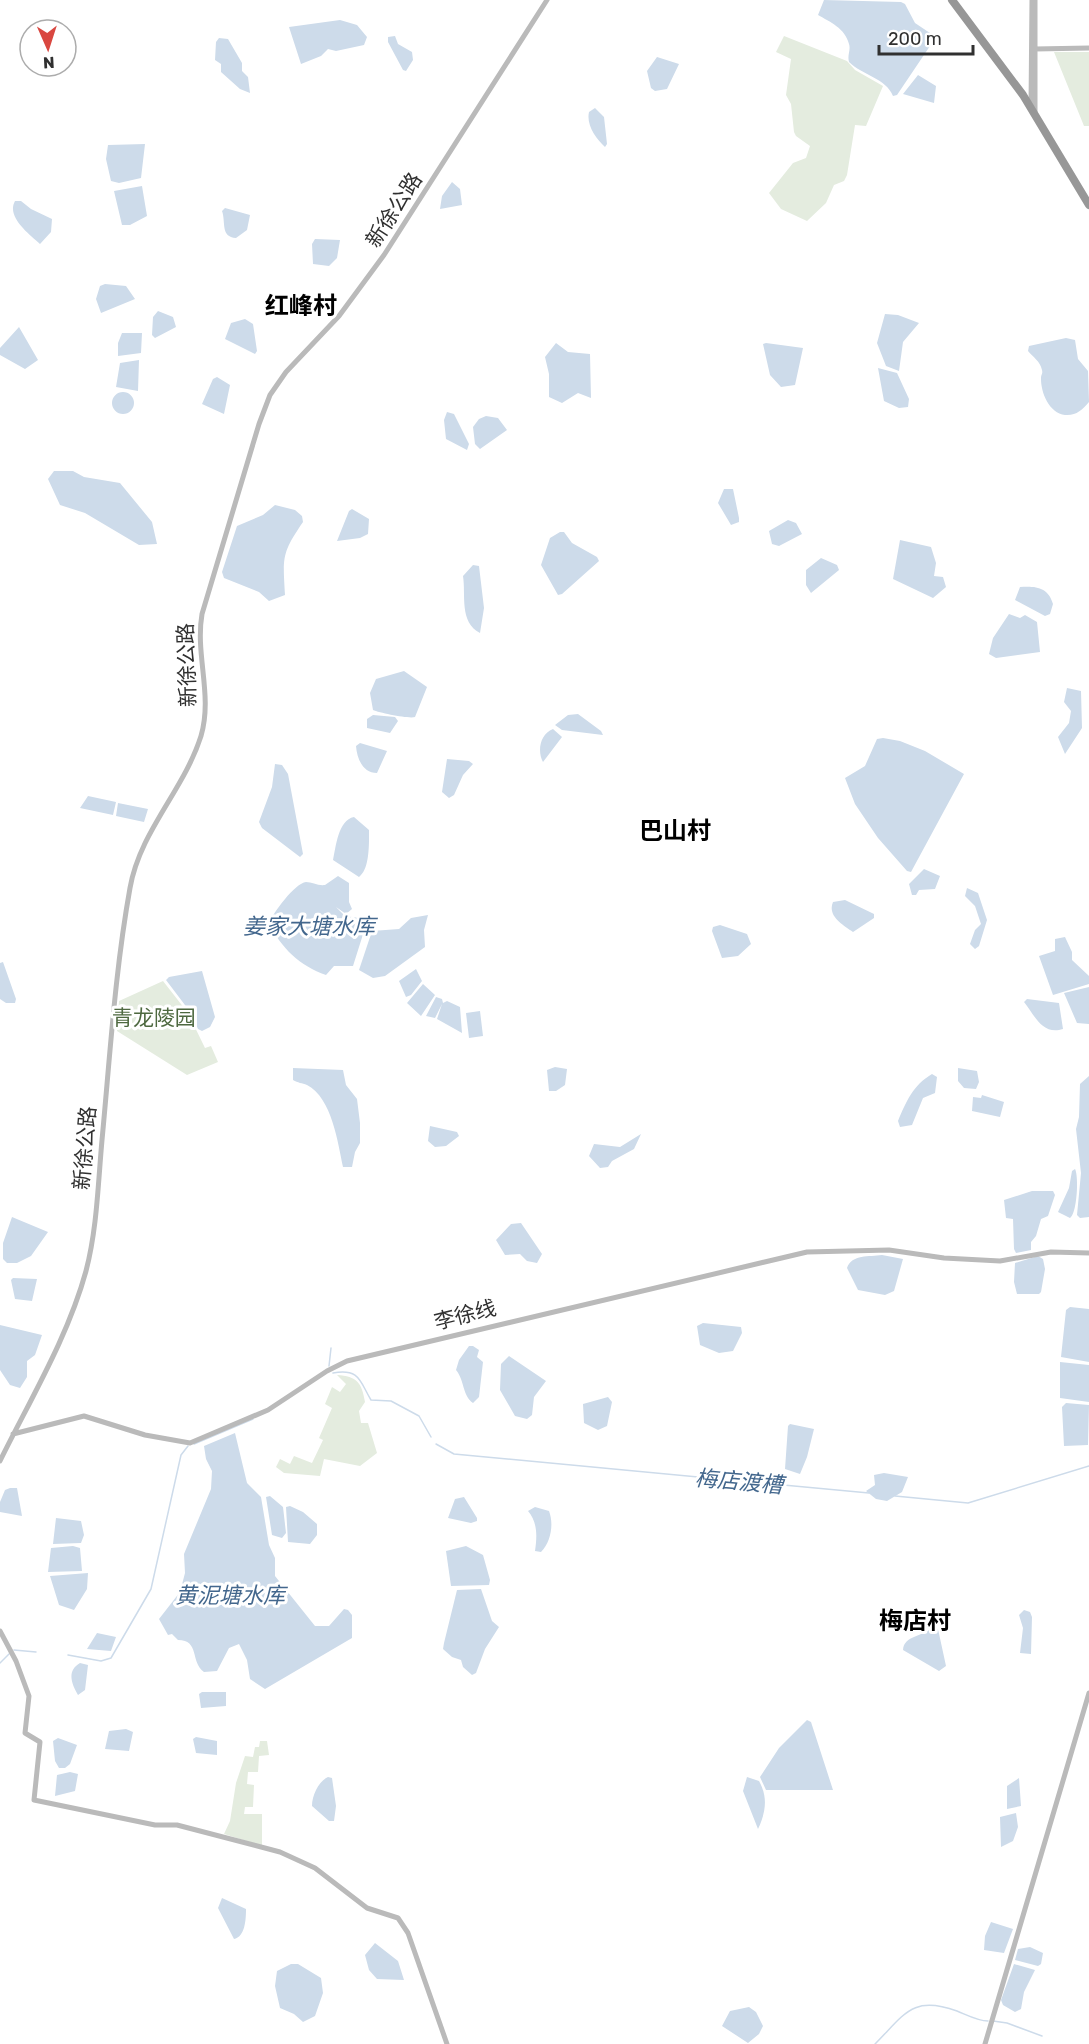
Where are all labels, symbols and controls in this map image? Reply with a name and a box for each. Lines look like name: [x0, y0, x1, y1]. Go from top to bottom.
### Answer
north arrow: [18, 18, 78, 78]
scale bar: [879, 18, 974, 56]
text: 200 m: [888, 28, 942, 50]
text: N: [43, 53, 55, 72]
street label: 新徐公路: [360, 168, 427, 252]
district label: 红峰村: [265, 292, 337, 320]
street label: 新徐公路: [173, 623, 200, 707]
district label: 巴山村: [639, 817, 711, 845]
water label: 姜家大塘水库: [243, 913, 379, 940]
park label: 青龙陵园: [112, 1005, 196, 1030]
street label: 新徐公路: [68, 1105, 101, 1191]
street label: 李徐线: [431, 1295, 498, 1334]
water label: 梅店渡槽: [694, 1464, 788, 1499]
water label: 黄泥塘水库: [175, 1582, 289, 1609]
district label: 梅店村: [879, 1607, 951, 1635]

